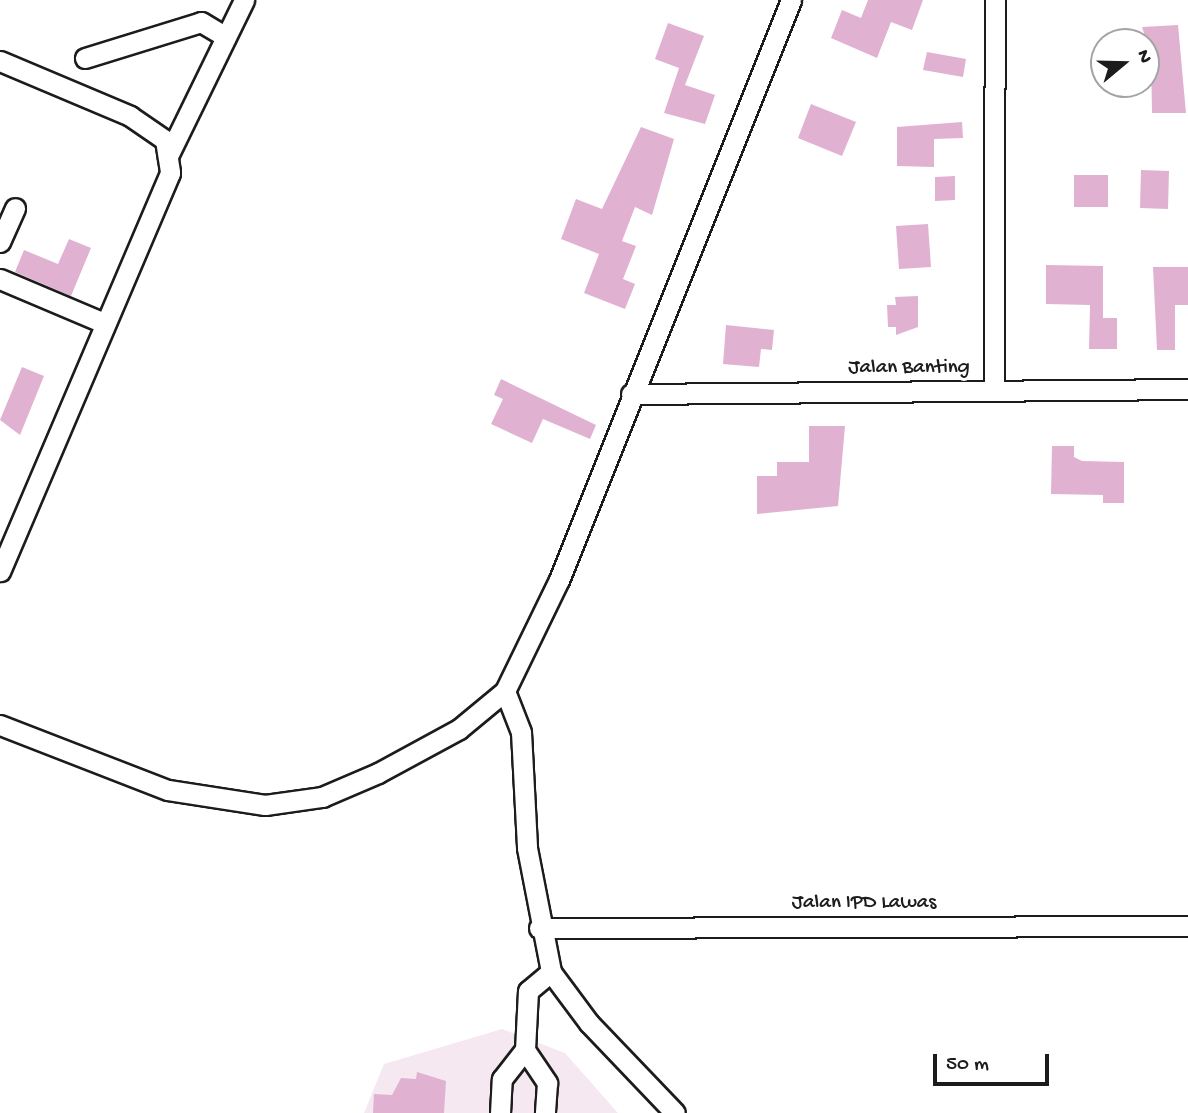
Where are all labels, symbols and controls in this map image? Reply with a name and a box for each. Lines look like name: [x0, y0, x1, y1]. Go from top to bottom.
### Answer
north arrow: [1090, 28, 1160, 98]
text: N: [1131, 47, 1156, 66]
street label: Jalan Banting: [848, 356, 970, 382]
street label: Jalan IPD Lawas: [792, 891, 936, 917]
scale bar: [936, 1040, 1052, 1084]
text: 50 m: [946, 1053, 989, 1078]

